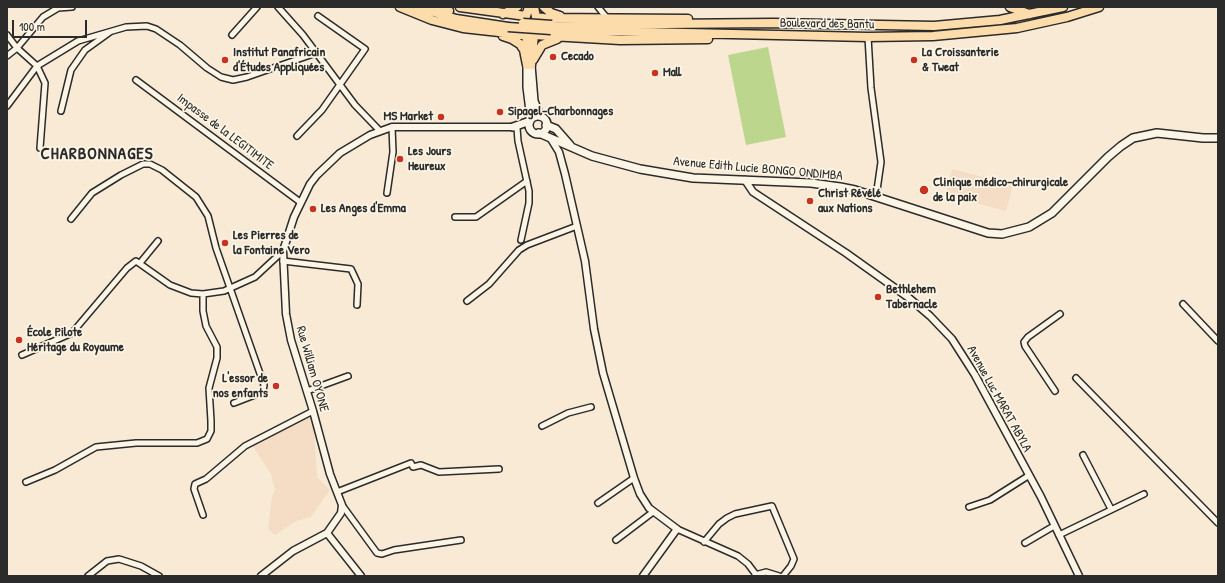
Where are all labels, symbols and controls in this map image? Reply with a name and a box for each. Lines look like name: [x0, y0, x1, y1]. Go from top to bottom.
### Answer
scale bar: [14, 12, 89, 38]
street label: Boulevard des Bantu: [780, 15, 874, 33]
text: 100 m: [19, 18, 45, 35]
place label: Institut Panafricain d'Études Appliquées: [233, 45, 325, 76]
place label: La Croissanterie & Tweat: [922, 45, 999, 76]
place label: Cecado: [561, 49, 594, 65]
marker: Cecado: [548, 52, 558, 62]
marker: Institut Panafricain d'Études Appliquées: [220, 55, 230, 65]
marker: La Croissanterie & Tweat: [909, 55, 919, 65]
place label: Mall: [663, 65, 681, 81]
marker: Mall: [650, 68, 660, 78]
street label: Impasse de la LEGITIMITE: [174, 91, 276, 173]
place label: Sipagel-Charbonnages: [508, 104, 613, 120]
marker: Sipagel-Charbonnages: [495, 107, 505, 117]
place label: MS Market: [383, 109, 433, 125]
marker: MS Market: [436, 112, 446, 122]
district label: CHARBONNAGES: [40, 144, 154, 164]
place label: Les Jours Heureux: [408, 144, 451, 175]
marker: Les Jours Heureux: [395, 154, 405, 164]
street label: Avenue Edith Lucie BONGO ONDIMBA: [673, 154, 843, 184]
place label: Clinique médico-chirurgicale de la paix: [933, 175, 1068, 206]
marker: Clinique médico-chirurgicale de la paix: [918, 184, 930, 196]
place label: Christ Révélé aux Nations: [818, 186, 881, 217]
marker: Christ Révélé aux Nations: [805, 196, 815, 206]
place label: Les Anges d'Emma: [321, 201, 406, 217]
marker: Les Anges d'Emma: [308, 204, 318, 214]
place label: Les Pierres de la Fontaine Vero: [233, 228, 310, 259]
marker: Les Pierres de la Fontaine Vero: [220, 238, 230, 248]
place label: Bethlehem Tabernacle: [886, 282, 937, 313]
marker: Bethlehem Tabernacle: [873, 292, 883, 302]
street label: Rue William OYONE: [292, 324, 332, 414]
place label: École Pilote Héritage du Royaume: [27, 325, 124, 356]
marker: École Pilote Héritage du Royaume: [14, 335, 24, 345]
street label: Avenue Luc MARAT ABYLA: [963, 343, 1035, 455]
place label: L'essor de nos enfants: [213, 371, 268, 402]
marker: L'essor de nos enfants: [271, 381, 281, 391]

